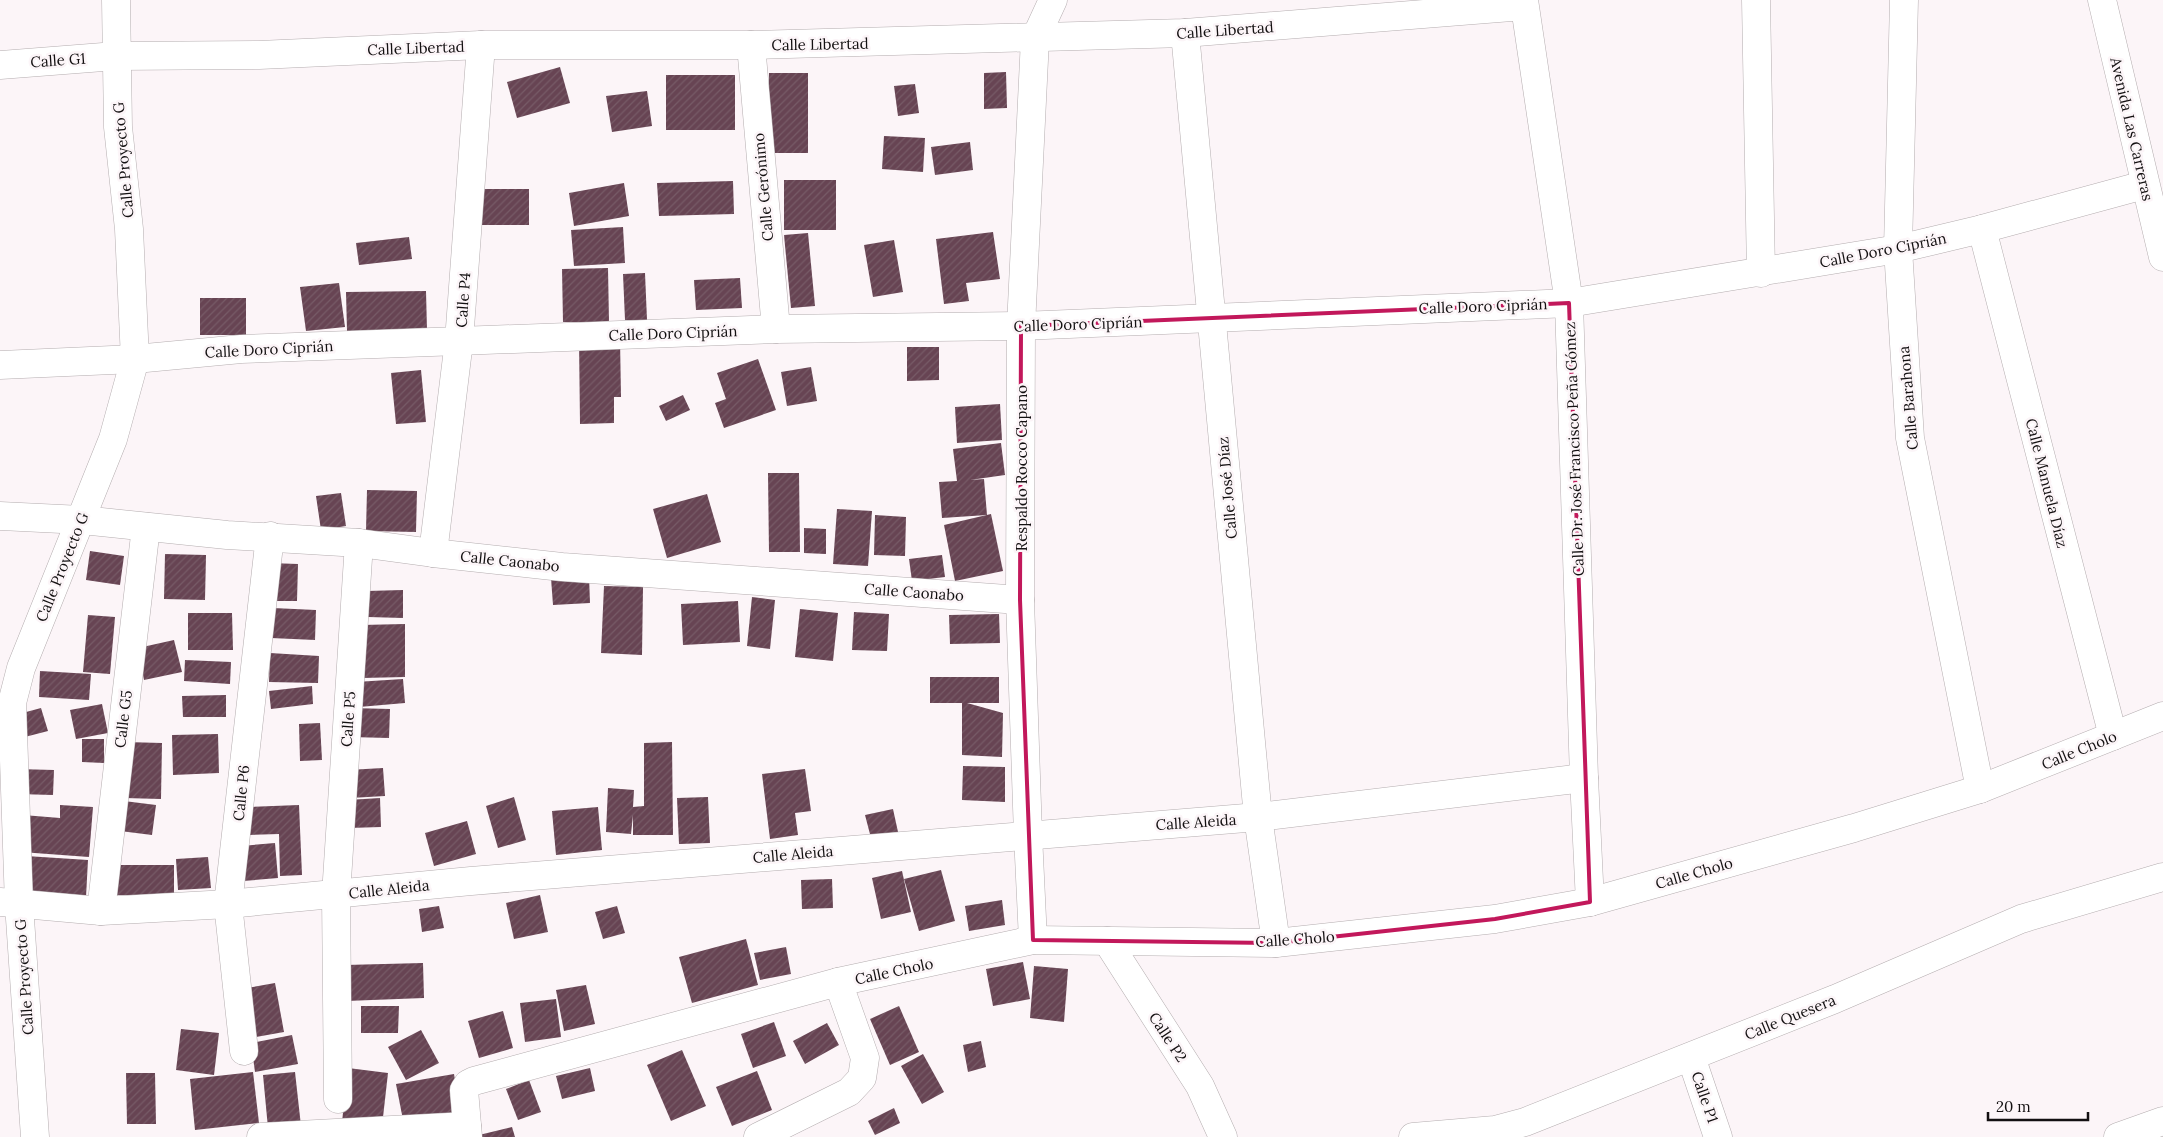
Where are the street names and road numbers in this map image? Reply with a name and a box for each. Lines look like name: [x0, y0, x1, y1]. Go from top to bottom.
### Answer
street label: Calle Libertad: [1176, 17, 1274, 43]
street label: Calle Libertad: [771, 34, 869, 54]
street label: Calle Libertad: [367, 37, 465, 59]
street label: Calle G1: [30, 49, 86, 71]
street label: Avenida Las Carreras: [2106, 54, 2158, 203]
street label: Calle Proyecto G: [108, 101, 138, 219]
street label: Calle Gerónimo: [749, 132, 777, 242]
street label: Calle Doro Ciprián: [1818, 228, 1948, 272]
street label: Calle P4: [452, 272, 474, 328]
street label: Calle Doro Ciprián: [1418, 294, 1548, 318]
street label: Calle Doro Ciprián: [1013, 312, 1143, 336]
street label: Calle Doro Ciprián: [608, 321, 738, 345]
street label: Calle Dr. José Francisco Peña Gómez: [1560, 321, 1588, 577]
street label: Calle Doro Ciprián: [204, 336, 334, 362]
street label: Calle Barahona: [1894, 345, 1922, 451]
street label: Respaldo Rocco Capano: [1012, 385, 1031, 551]
street label: Calle Manuela Díaz: [2022, 416, 2072, 550]
street label: Calle José Díaz: [1213, 436, 1241, 540]
street label: Calle Proyecto G: [31, 509, 93, 624]
street label: Calle Caonabo: [459, 546, 561, 576]
street label: Calle Caonabo: [864, 579, 965, 605]
street label: Calle G5: [110, 689, 136, 749]
street label: Calle P5: [337, 691, 359, 747]
street label: Calle Cholo: [2039, 726, 2120, 774]
street label: Calle P6: [229, 764, 253, 822]
street label: Calle Aleida: [1155, 810, 1237, 834]
street label: Calle Aleida: [752, 841, 834, 867]
street label: Calle Cholo: [1653, 853, 1735, 893]
street label: Calle Aleida: [348, 875, 431, 903]
street label: Calle Proyecto G: [10, 918, 38, 1036]
street label: Calle Cholo: [1255, 927, 1336, 951]
street label: Calle Cholo: [853, 953, 935, 989]
street label: Calle Quesera: [1742, 990, 1839, 1044]
street label: Calle P2: [1145, 1009, 1191, 1065]
street label: Calle P1: [1687, 1069, 1723, 1125]

